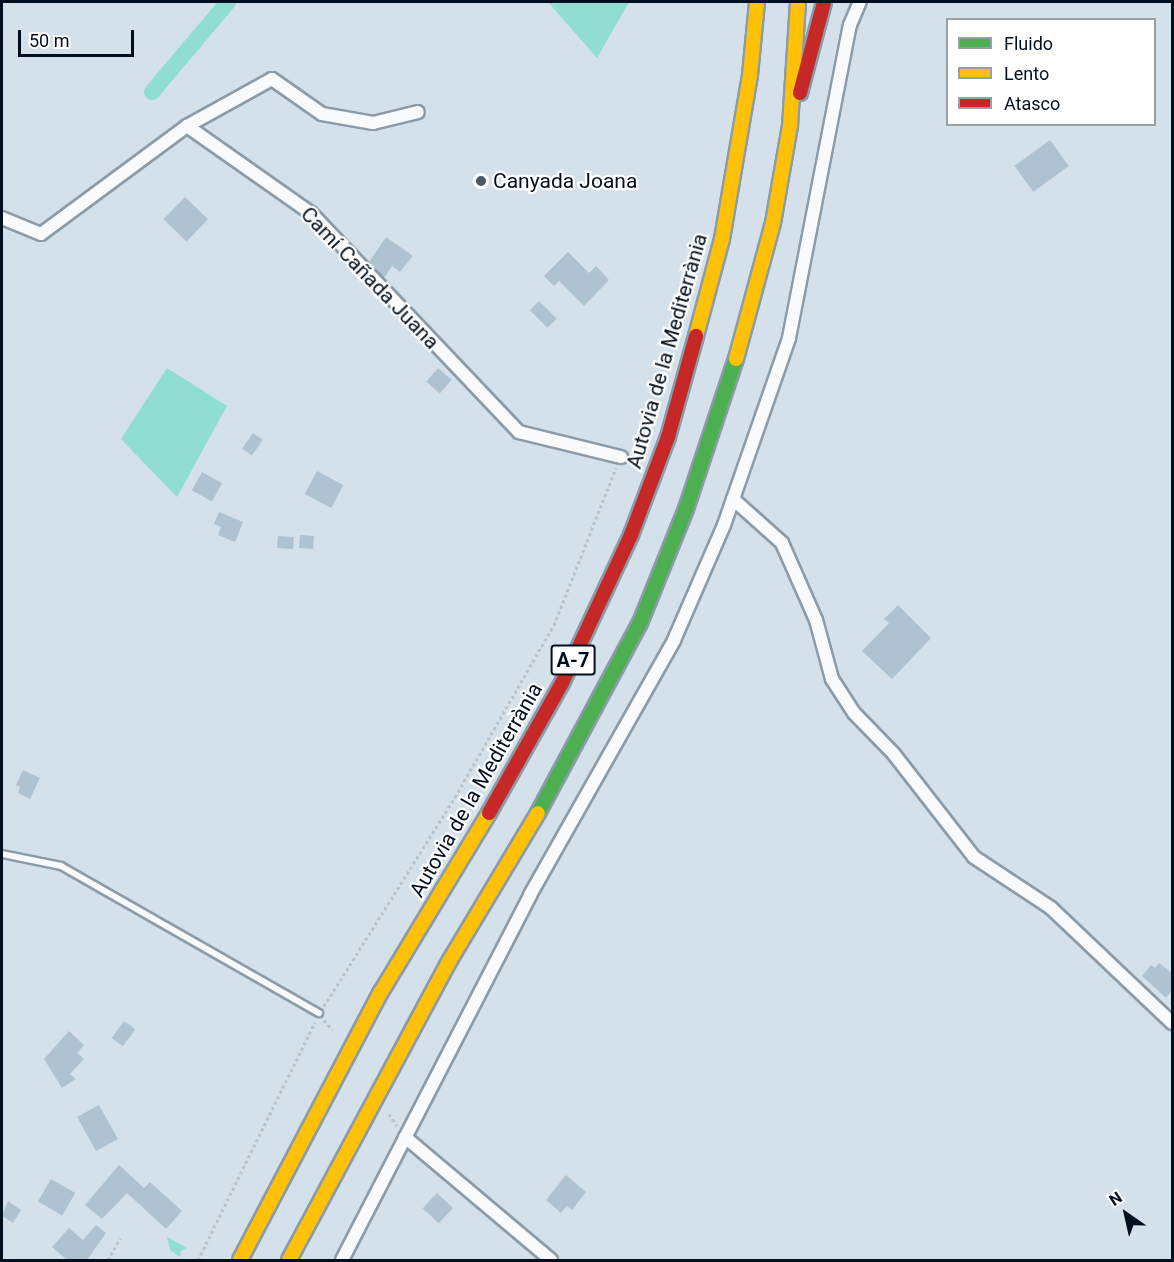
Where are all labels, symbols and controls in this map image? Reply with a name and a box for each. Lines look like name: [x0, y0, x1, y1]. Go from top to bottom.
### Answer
scale bar: [21, 18, 136, 56]
legend: [946, 18, 1156, 126]
text: 50 m: [29, 30, 69, 51]
text: Fluido: [1004, 33, 1053, 54]
text: Lento: [1004, 63, 1049, 84]
text: Atasco: [1004, 93, 1060, 114]
place label: Canyada Joana: [493, 168, 637, 194]
marker: Canyada Joana: [474, 174, 488, 188]
street label: Camí Cañada Juana: [296, 202, 444, 354]
street label: Autovia de la Mediterrània: [621, 231, 713, 471]
road number: A-7: [550, 643, 596, 677]
street label: Autovia de la Mediterrània: [404, 678, 548, 902]
north arrow: [1096, 1184, 1156, 1244]
text: N: [1106, 1188, 1126, 1210]

